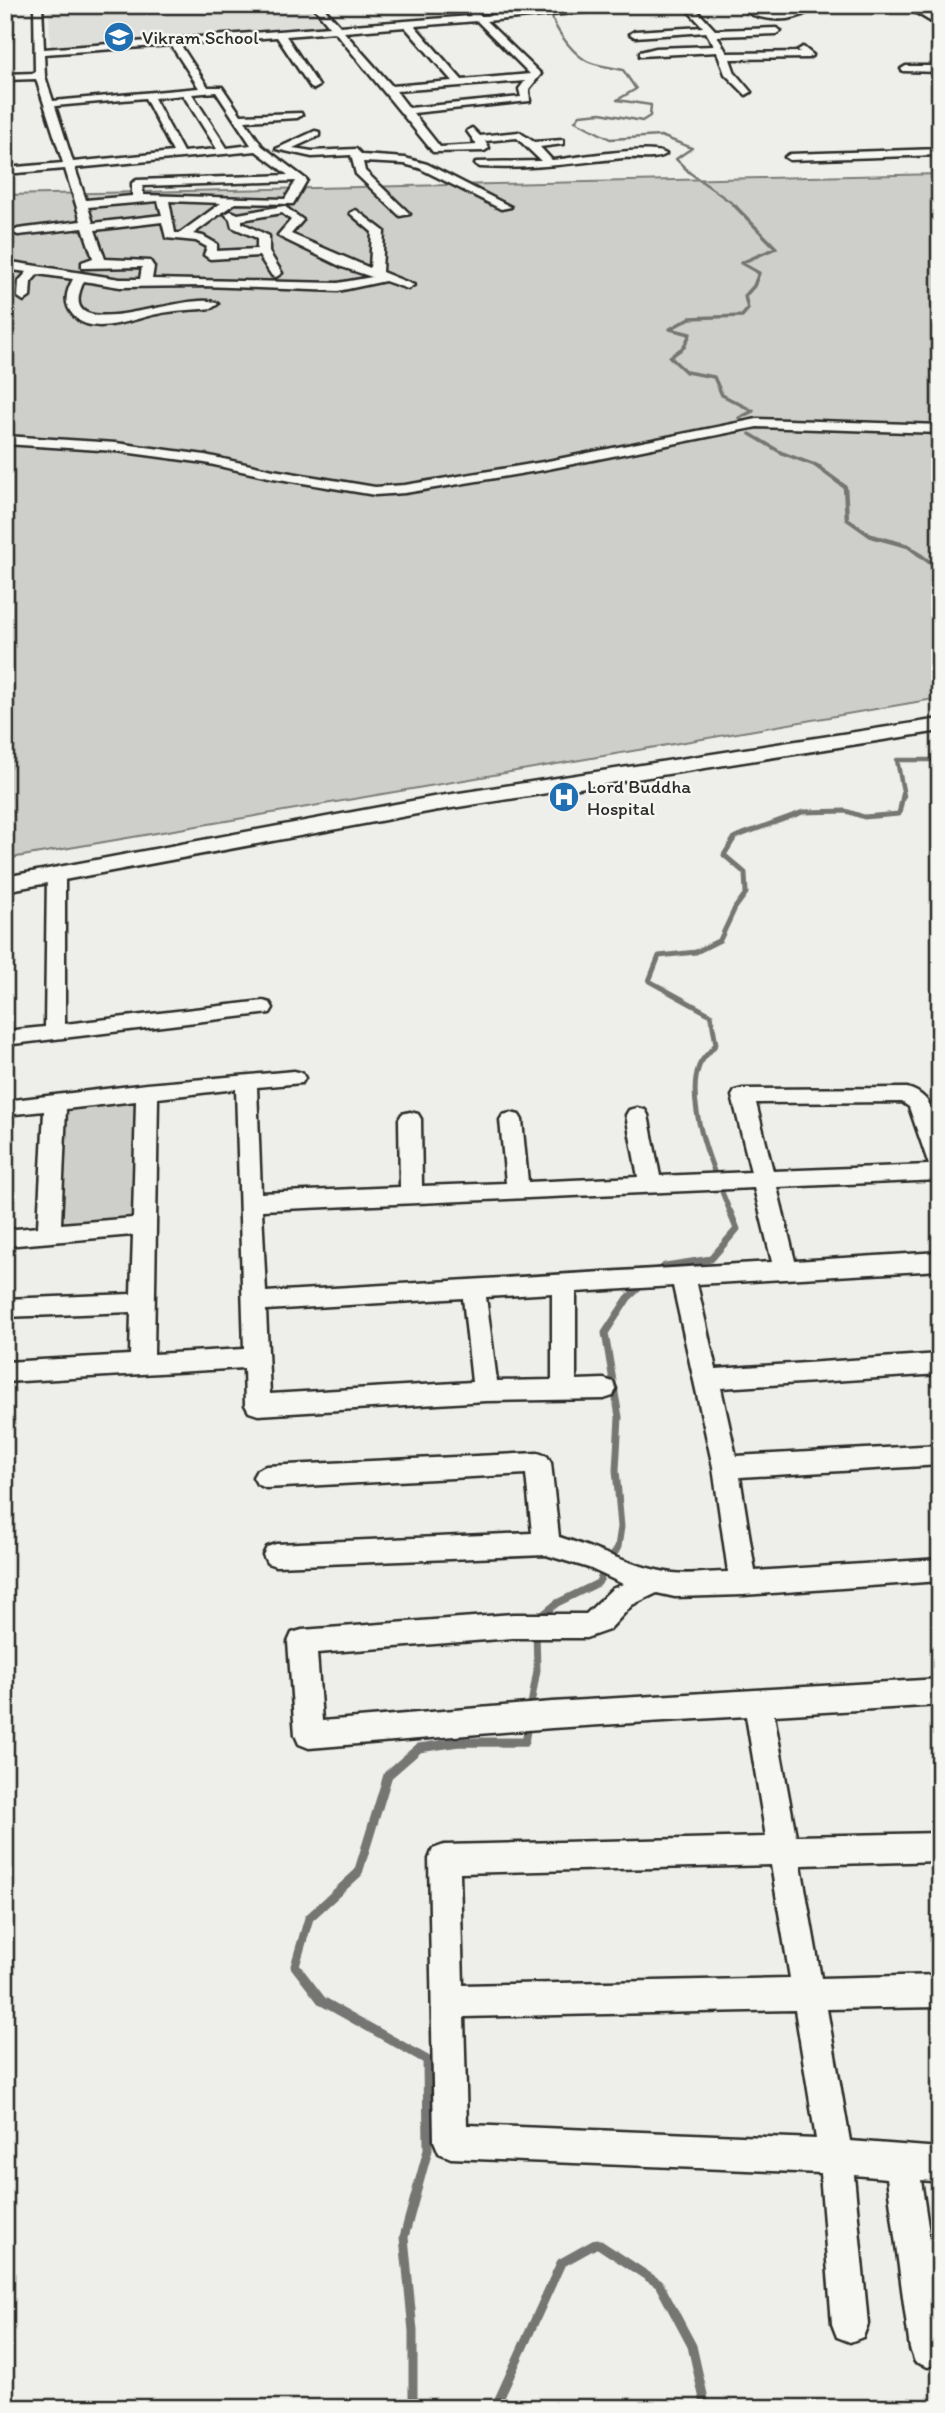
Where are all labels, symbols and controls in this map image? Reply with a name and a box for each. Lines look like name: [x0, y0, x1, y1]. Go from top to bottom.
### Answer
school or university icon: Vikram School: [102, 20, 136, 54]
place label: Vikram School: [142, 26, 259, 49]
place label: Lord Buddha Hospital: [587, 775, 691, 820]
hospital icon: Lord Buddha Hospital: [547, 780, 581, 814]

